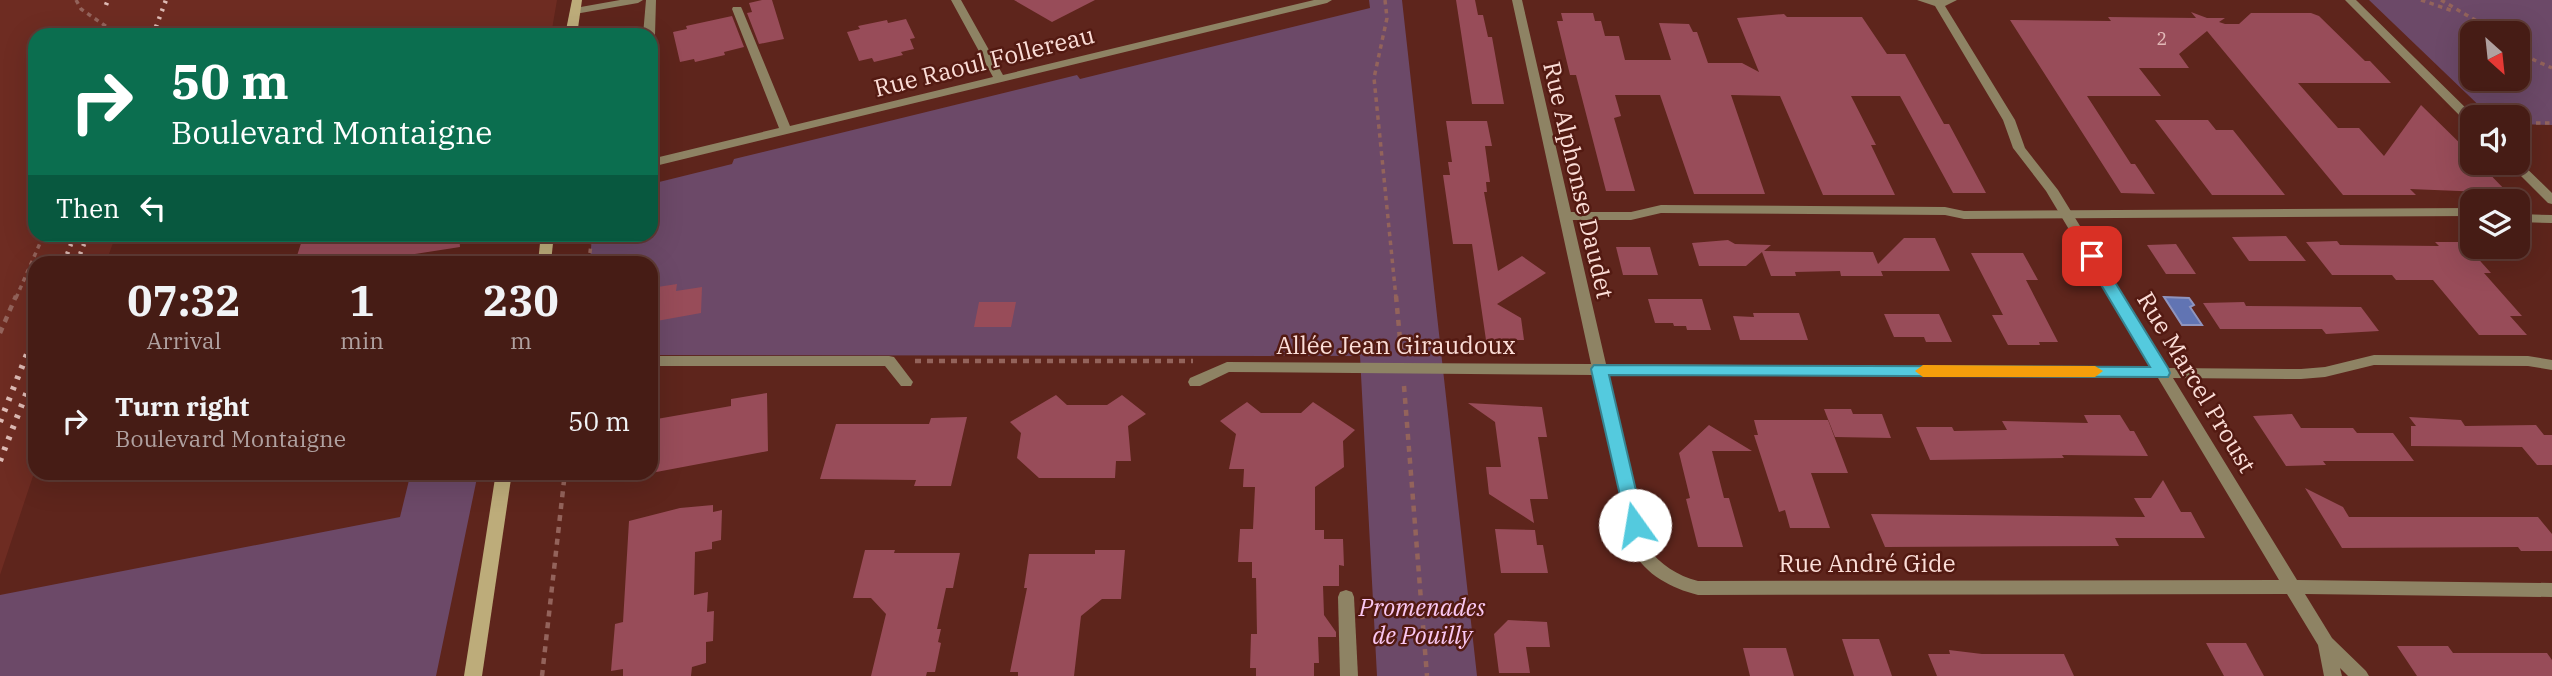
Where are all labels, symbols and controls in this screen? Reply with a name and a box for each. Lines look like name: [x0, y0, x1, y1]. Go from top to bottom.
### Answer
street label: Rue Raoul Follereau: [870, 18, 1098, 104]
north arrow: [2460, 21, 2530, 91]
map controls: [2460, 21, 2530, 259]
house number: 2: [2157, 27, 2167, 50]
text: 50 m: [171, 49, 289, 112]
icon: right: [56, 56, 147, 147]
street label: Rue Alphonse Daudet: [1536, 58, 1622, 302]
button: sound: [2460, 105, 2530, 175]
text: Boulevard Montaigne: [171, 111, 493, 153]
icon: left: [134, 189, 172, 227]
button: layers: [2460, 189, 2530, 259]
text: Then: [56, 191, 120, 225]
pin: [2062, 226, 2122, 286]
icon: arrive: [2073, 237, 2111, 275]
text: 07:32: [127, 273, 241, 328]
text: 1: [349, 273, 375, 328]
text: 230: [483, 273, 559, 328]
street label: Rue Marcel Proust: [2130, 286, 2264, 478]
text: Arrival: [147, 325, 221, 355]
text: min: [340, 325, 384, 355]
text: m: [510, 325, 532, 355]
street label: Allée Jean Giraudoux: [1276, 329, 1516, 361]
text: Turn right: [115, 389, 249, 423]
icon: right: [56, 402, 94, 440]
text: 50 m: [568, 404, 630, 438]
text: Boulevard Montaigne: [115, 423, 346, 453]
position arrow: [1598, 488, 1672, 562]
street label: Rue André Gide: [1778, 547, 1956, 579]
park label: Promenades de Pouilly: [1358, 591, 1485, 651]

